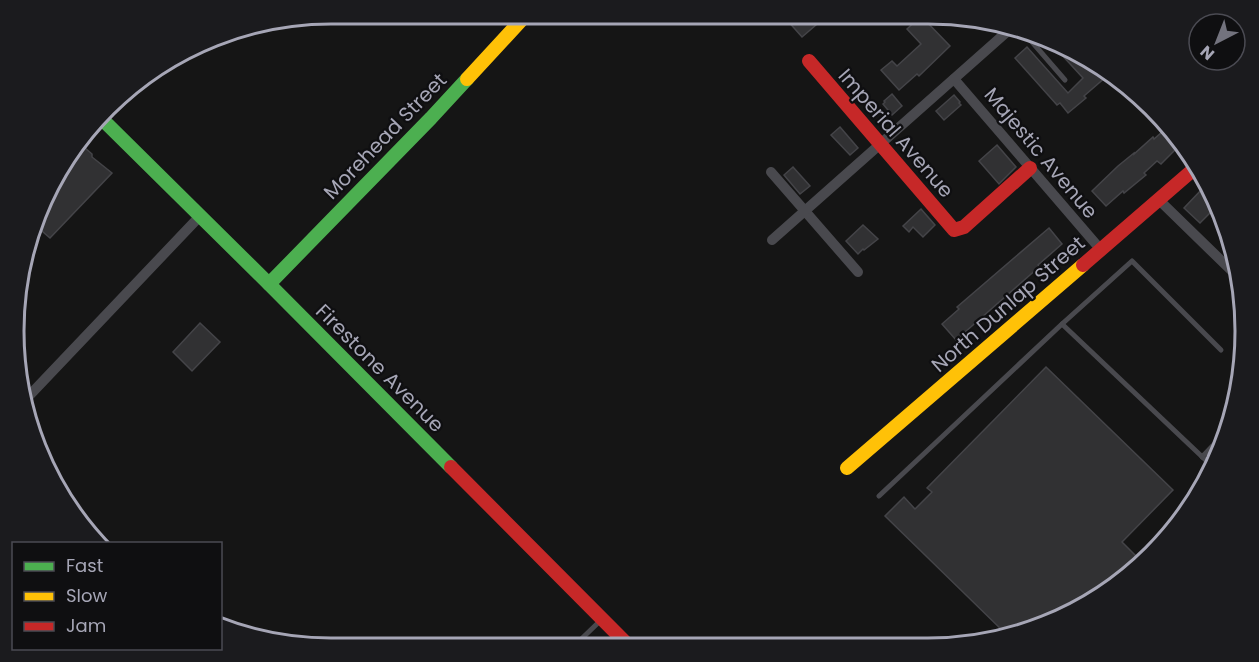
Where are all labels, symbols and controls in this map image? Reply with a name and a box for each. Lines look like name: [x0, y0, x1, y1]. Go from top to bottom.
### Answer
north arrow: [1187, 12, 1247, 72]
text: N: [1195, 40, 1219, 65]
street label: Imperial Avenue: [832, 62, 960, 204]
street label: Morehead Street: [317, 67, 453, 205]
street label: Majestic Avenue: [978, 81, 1104, 225]
street label: North Dunlap Street: [925, 229, 1091, 379]
street label: Firestone Avenue: [310, 298, 450, 438]
legend: [12, 542, 222, 650]
text: Fast: [66, 553, 103, 578]
text: Slow: [66, 583, 108, 608]
text: Jam: [66, 613, 106, 638]

